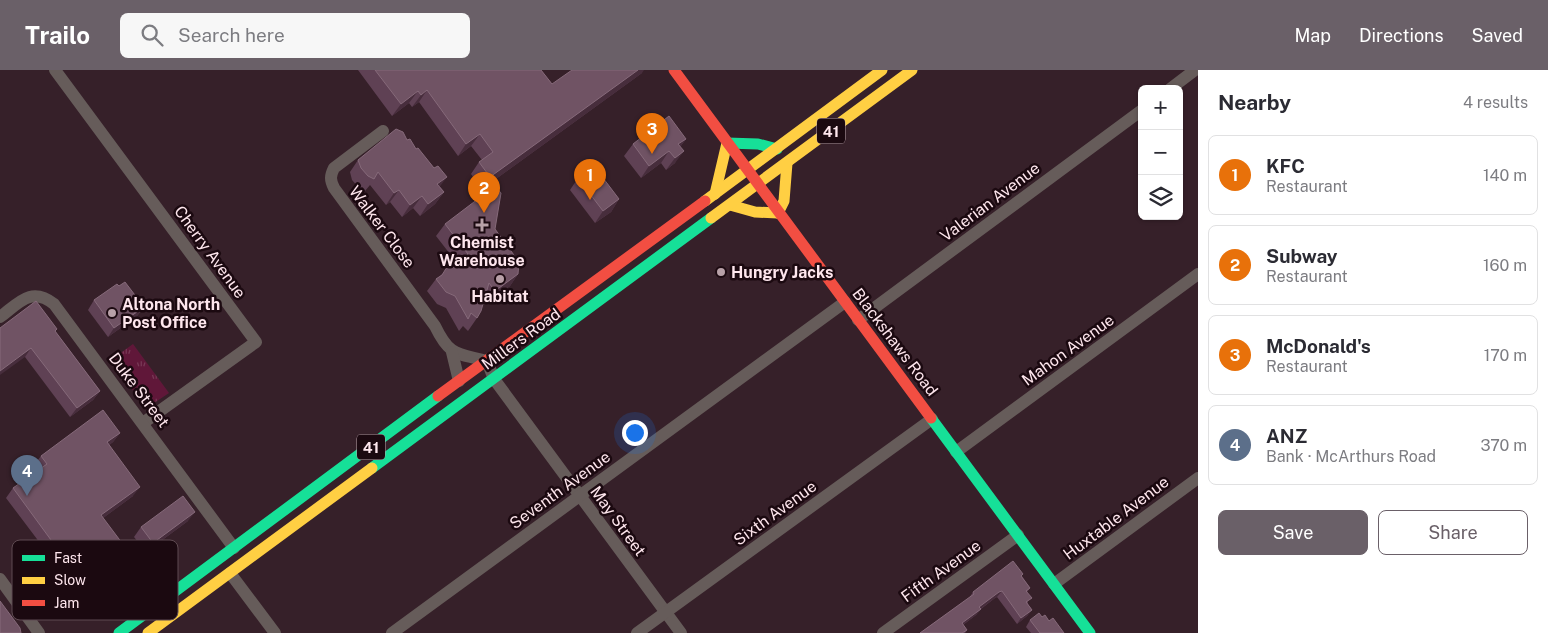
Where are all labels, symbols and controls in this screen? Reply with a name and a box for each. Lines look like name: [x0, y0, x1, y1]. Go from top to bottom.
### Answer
search box: [120, 13, 470, 58]
text: Trailo: [25, 21, 90, 49]
icon: search: [138, 21, 166, 49]
text: Search here: [178, 24, 285, 46]
text: Map: [1294, 25, 1331, 46]
text: Directions: [1359, 25, 1444, 46]
text: Saved: [1472, 25, 1523, 46]
map controls: [1138, 85, 1183, 220]
button: +: [1138, 85, 1183, 130]
text: Nearby: [1218, 90, 1291, 115]
text: 4 results: [1463, 93, 1528, 112]
pin: 3: [636, 113, 668, 154]
road number: 41: [817, 118, 845, 144]
button: −: [1138, 130, 1183, 175]
text: KFC: [1266, 155, 1305, 177]
street label: Valerian Avenue: [937, 158, 1043, 246]
pin: 1: [574, 159, 606, 200]
text: 1: [1232, 166, 1238, 185]
text: 140 m: [1483, 166, 1527, 185]
pin: 2: [468, 172, 500, 213]
button: layers: [1138, 175, 1183, 220]
text: Restaurant: [1266, 177, 1348, 196]
street label: Walker Close: [345, 182, 419, 272]
street label: Cherry Avenue: [170, 202, 250, 302]
marker: Chemist Warehouse: [476, 219, 488, 231]
place label: Chemist Warehouse: [439, 233, 525, 270]
text: Subway: [1266, 245, 1338, 267]
text: 2: [1230, 256, 1240, 275]
text: 160 m: [1483, 256, 1527, 275]
place label: Hungry Jacks: [731, 263, 833, 282]
marker: Hungry Jacks: [715, 266, 727, 278]
text: Restaurant: [1266, 267, 1348, 286]
marker: Habitat: [494, 273, 506, 285]
street label: Blackshaws Road: [848, 284, 942, 400]
place label: Habitat: [471, 287, 529, 306]
place label: Altona North Post Office: [122, 295, 220, 332]
street label: Millers Road: [478, 304, 564, 374]
marker: Altona North Post Office: [106, 307, 118, 319]
street label: Mahon Avenue: [1018, 310, 1118, 390]
text: McDonald's: [1266, 335, 1371, 357]
text: 3: [1230, 346, 1240, 365]
text: 170 m: [1484, 346, 1527, 365]
street label: Duke Street: [105, 349, 173, 431]
text: Restaurant: [1266, 357, 1348, 376]
your location: [622, 420, 648, 446]
text: ANZ: [1266, 425, 1307, 447]
road number: 41: [357, 434, 385, 460]
text: 4: [1230, 436, 1240, 455]
text: 370 m: [1480, 436, 1527, 455]
street label: Seventh Avenue: [506, 447, 614, 533]
text: Bank · McArthurs Road: [1266, 447, 1436, 466]
pin: 4: [11, 455, 43, 496]
street label: Huxtable Avenue: [1060, 472, 1172, 564]
street label: Sixth Avenue: [730, 477, 820, 549]
street label: May Street: [586, 482, 650, 560]
button: Save: [1218, 510, 1368, 555]
button: Share: [1378, 510, 1528, 555]
street label: Fifth Avenue: [898, 536, 984, 606]
legend: [12, 540, 178, 620]
text: Fast: [54, 550, 82, 566]
text: Slow: [54, 572, 86, 588]
text: Jam: [54, 595, 79, 611]

